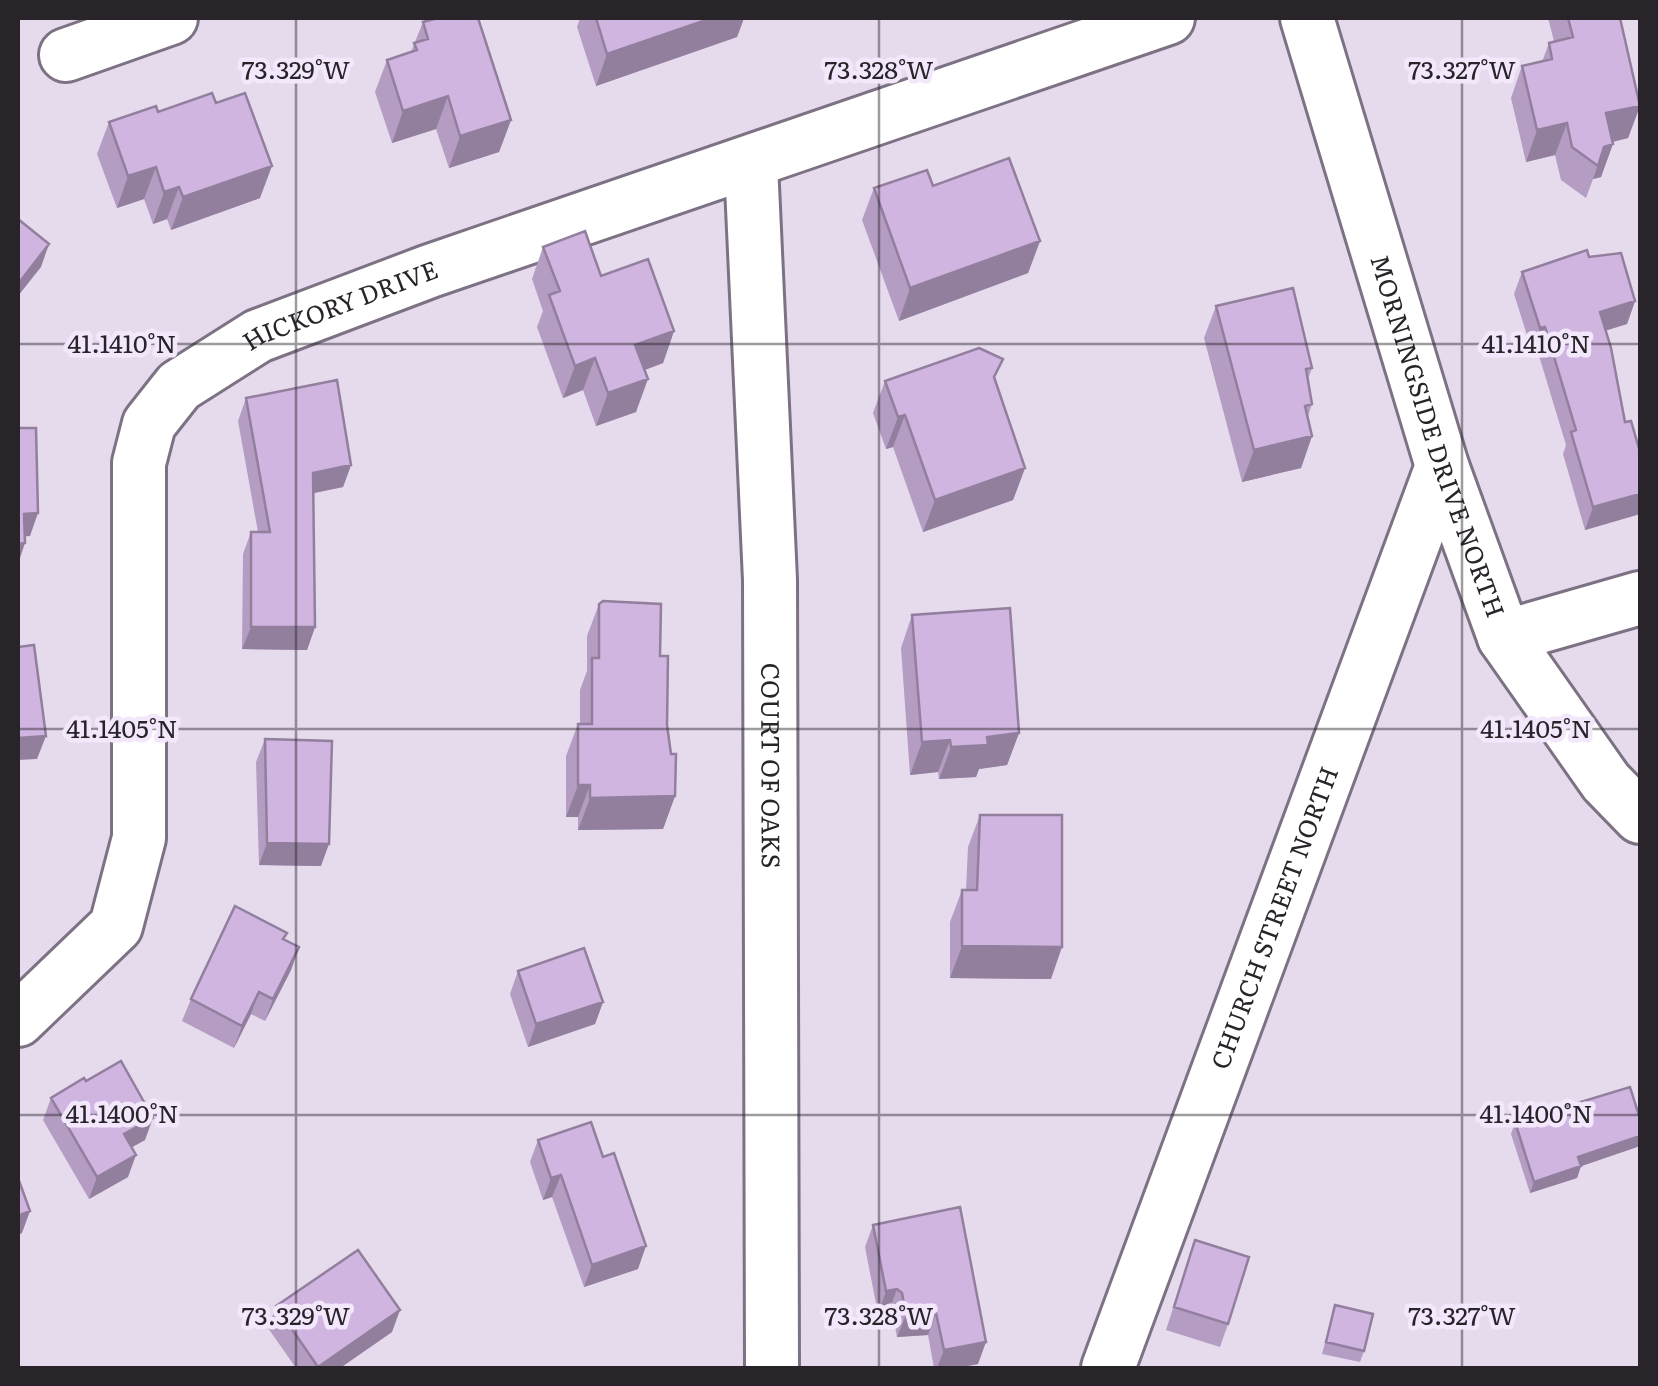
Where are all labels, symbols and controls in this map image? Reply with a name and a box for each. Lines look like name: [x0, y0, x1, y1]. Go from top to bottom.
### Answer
text: 73.329°W: [242, 50, 350, 87]
text: 73.328°W: [824, 50, 934, 87]
text: 73.327°W: [1408, 50, 1516, 87]
street label: HICKORY DRIVE: [235, 250, 443, 358]
street label: MORNINGSIDE DRIVE NORTH: [1362, 250, 1515, 622]
text: 41.1410°N: [68, 324, 176, 361]
text: 41.1410°N: [1482, 324, 1590, 361]
street label: COURT OF OAKS: [753, 663, 791, 868]
text: 41.1405°N: [66, 709, 178, 746]
text: 41.1405°N: [1480, 709, 1592, 746]
street label: CHURCH STREET NORTH: [1200, 761, 1346, 1074]
text: 41.1400°N: [65, 1094, 179, 1131]
text: 41.1400°N: [1479, 1094, 1593, 1131]
text: 73.329°W: [242, 1296, 350, 1333]
text: 73.328°W: [824, 1296, 934, 1333]
text: 73.327°W: [1408, 1296, 1516, 1333]

